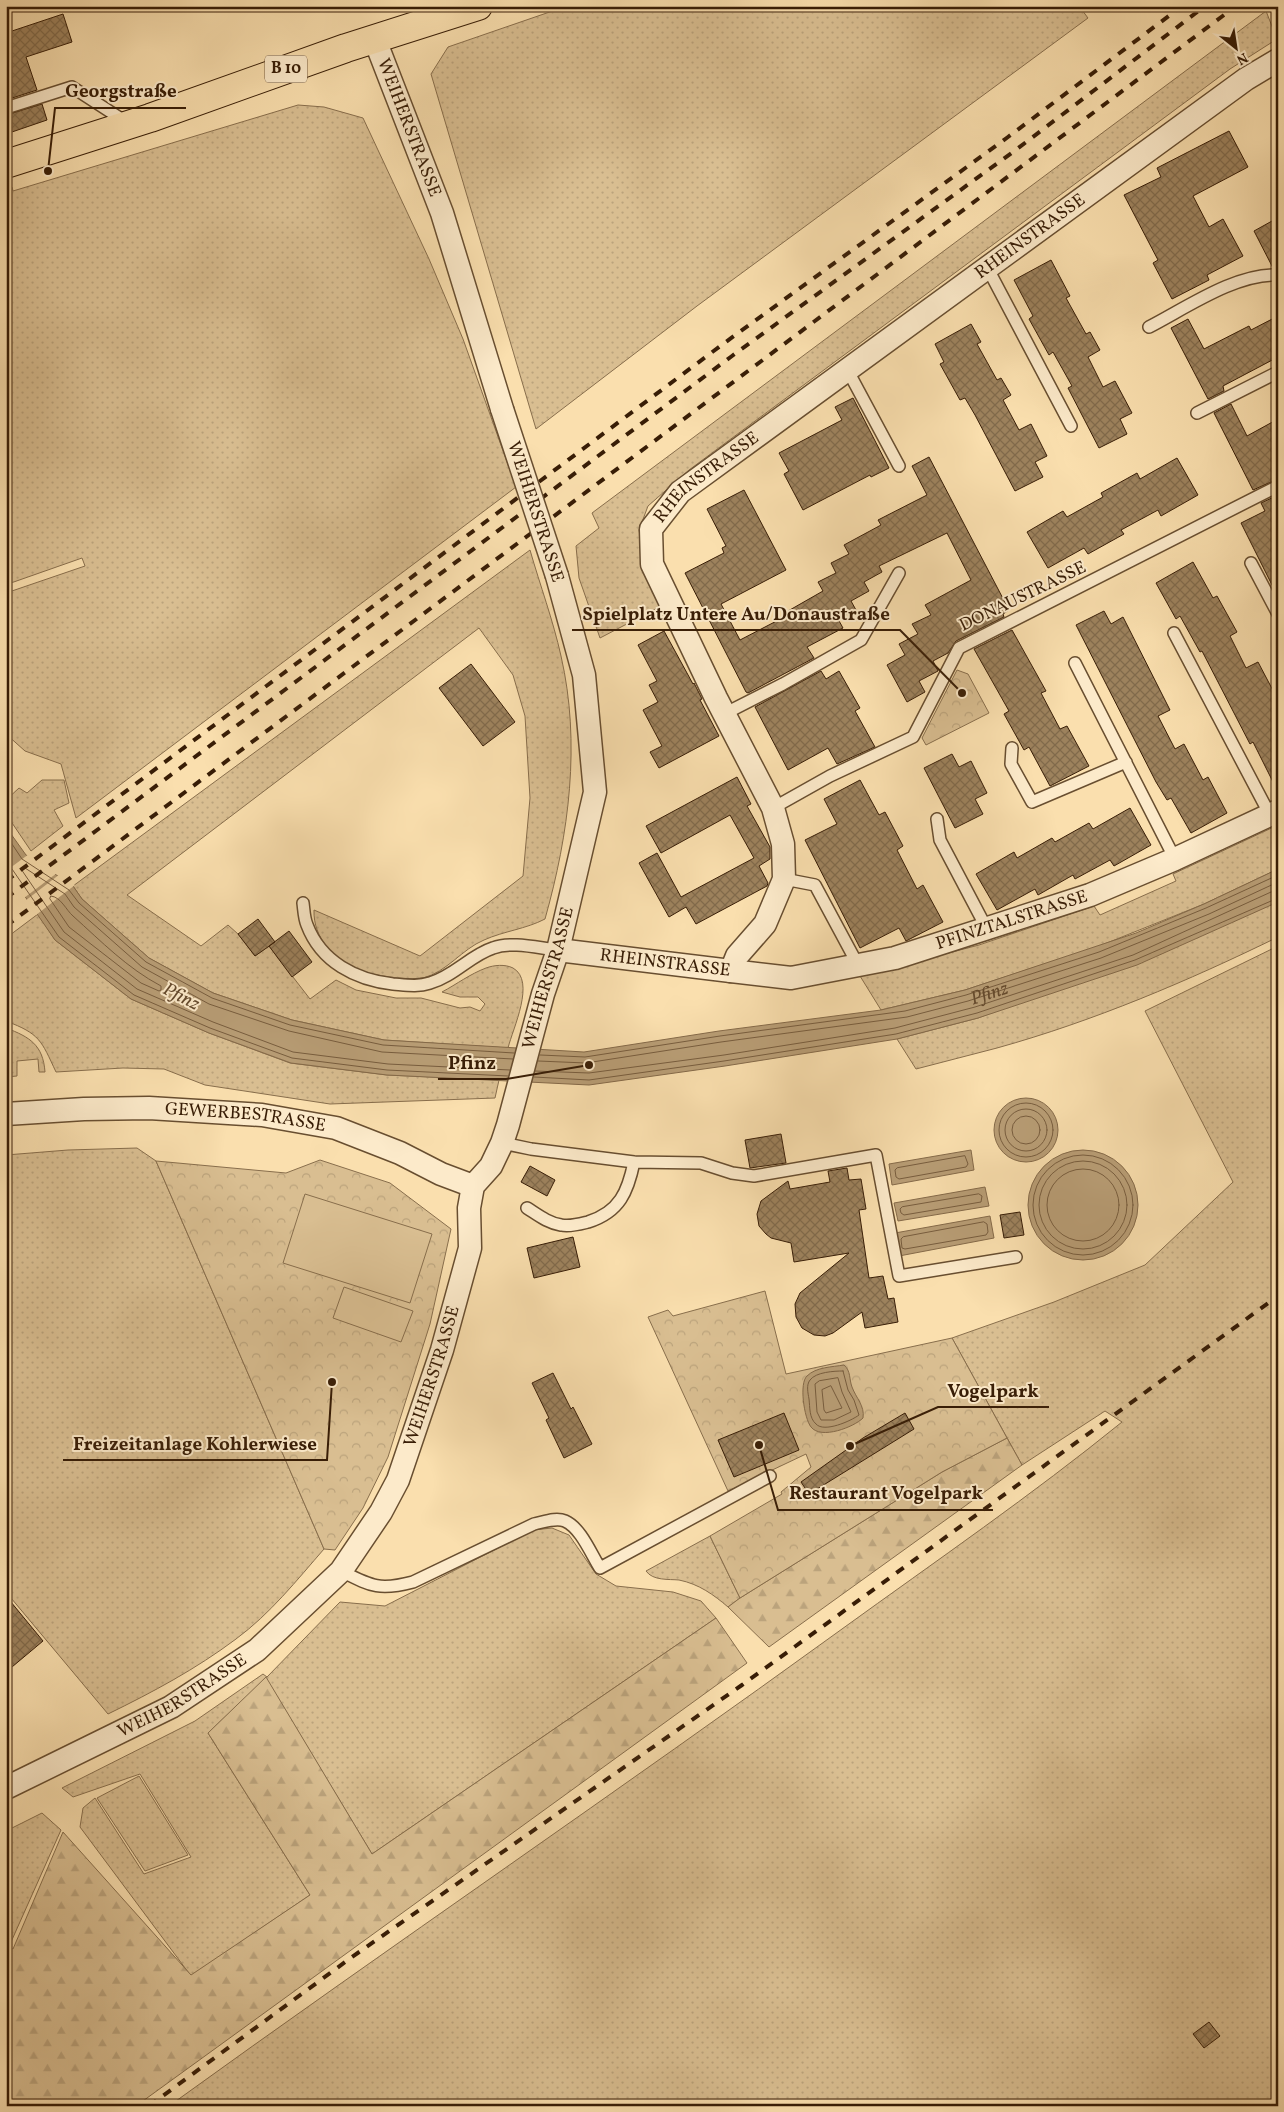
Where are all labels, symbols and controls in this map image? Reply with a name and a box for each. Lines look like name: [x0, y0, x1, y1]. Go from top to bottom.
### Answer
north arrow: [1212, 22, 1262, 72]
text: N: [1233, 47, 1251, 69]
street label: WEIHERSTRASSE: [371, 55, 447, 201]
road number: B 10: [265, 56, 307, 82]
callout: Georgstraße: [55, 74, 186, 108]
text: Georgstraße: [65, 79, 177, 105]
street label: RHEINSTRASSE: [970, 188, 1091, 285]
street label: RHEINSTRASSE: [648, 426, 764, 528]
street label: WEIHERSTRASSE: [500, 438, 570, 586]
street label: DONAUSTRASSE: [955, 555, 1091, 639]
callout: Spielplatz Untere Au/Donaustraße: [572, 596, 900, 630]
text: Spielplatz Untere Au/Donaustraße: [582, 602, 890, 628]
street label: PFINZTALSTRASSE: [933, 884, 1091, 956]
street label: WEIHERSTRASSE: [516, 904, 580, 1052]
street label: RHEINSTRASSE: [598, 943, 732, 983]
water label: Pfinz: [967, 976, 1012, 1012]
water label: Pfinz: [158, 977, 204, 1017]
callout: Pfinz: [438, 1045, 506, 1079]
text: Pfinz: [448, 1051, 496, 1077]
street label: GEWERBESTRASSE: [164, 1097, 328, 1138]
street label: WEIHERSTRASSE: [398, 1303, 466, 1450]
callout: Vogelpark: [938, 1373, 1049, 1407]
text: Vogelpark: [947, 1379, 1039, 1405]
callout: Freizeitanlage Kohlerwiese: [63, 1426, 327, 1460]
text: Freizeitanlage Kohlerwiese: [73, 1432, 317, 1458]
callout: Restaurant Vogelpark: [778, 1476, 993, 1510]
text: Restaurant Vogelpark: [789, 1481, 984, 1507]
street label: WEIHERSTRASSE: [113, 1648, 252, 1744]

